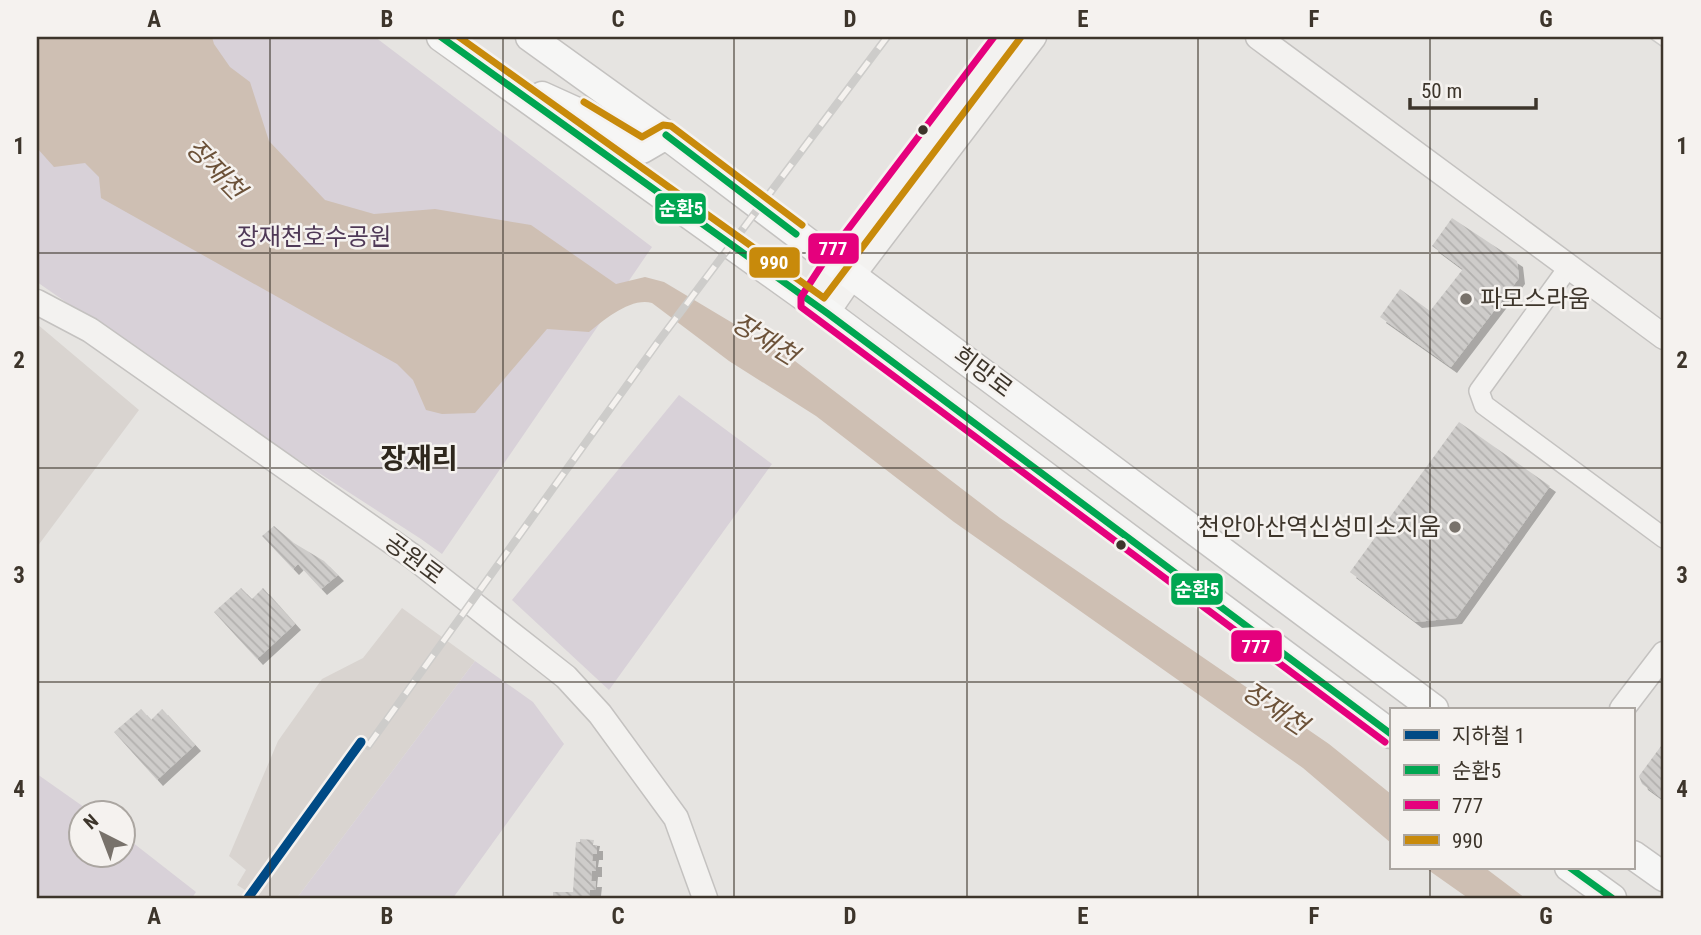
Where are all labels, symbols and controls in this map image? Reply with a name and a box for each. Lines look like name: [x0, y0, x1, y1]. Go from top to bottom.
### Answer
text: A: [147, 6, 161, 33]
text: B: [381, 6, 393, 33]
text: C: [611, 6, 625, 33]
text: D: [844, 6, 857, 33]
text: E: [1077, 6, 1089, 33]
text: F: [1309, 6, 1320, 33]
text: G: [1539, 6, 1553, 33]
scale bar: [1410, 66, 1536, 110]
text: 50 m: [1421, 79, 1462, 103]
unlabelled marker: [916, 123, 930, 137]
text: 1: [13, 133, 25, 160]
water label: 장재천: [180, 133, 254, 207]
text: 1: [1676, 133, 1688, 160]
line badge: 순환5: [654, 192, 707, 225]
text: 순환5: [659, 197, 703, 220]
park label: 장재천호수공원: [237, 223, 391, 251]
line badge: 777: [807, 232, 860, 265]
text: 777: [819, 237, 847, 260]
line badge: 990: [748, 246, 801, 279]
text: 990: [760, 251, 788, 274]
place label: 파모스라움: [1480, 285, 1590, 313]
marker: 파모스라움: [1458, 291, 1474, 307]
water label: 장재천: [727, 307, 806, 372]
street label: 희망로: [948, 341, 1018, 403]
text: 2: [13, 347, 25, 374]
text: 2: [1676, 347, 1688, 374]
district label: 장재리: [380, 442, 458, 475]
place label: 천안아산역신성미소지움: [1198, 513, 1441, 541]
marker: 천안아산역신성미소지움: [1447, 519, 1463, 535]
street label: 공원로: [379, 528, 449, 590]
unlabelled marker: [1114, 538, 1128, 552]
text: 3: [13, 562, 25, 589]
text: 3: [1676, 562, 1688, 589]
line badge: 순환5: [1170, 572, 1224, 606]
text: 순환5: [1175, 578, 1219, 601]
line badge: 777: [1230, 629, 1283, 663]
text: 777: [1242, 635, 1270, 658]
water label: 장재천: [1237, 675, 1316, 742]
legend: [1390, 708, 1634, 869]
text: 지하철 1: [1452, 724, 1525, 748]
text: 순환5: [1452, 759, 1501, 783]
text: 4: [13, 776, 25, 803]
text: 4: [1676, 776, 1688, 803]
text: 777: [1452, 794, 1483, 818]
north arrow: [66, 799, 136, 869]
text: N: [79, 809, 103, 834]
text: 990: [1452, 829, 1483, 853]
text: A: [147, 903, 161, 930]
text: B: [381, 903, 393, 930]
text: C: [611, 903, 625, 930]
text: D: [844, 903, 857, 930]
text: E: [1077, 903, 1089, 930]
text: F: [1309, 903, 1320, 930]
text: G: [1539, 903, 1553, 930]

